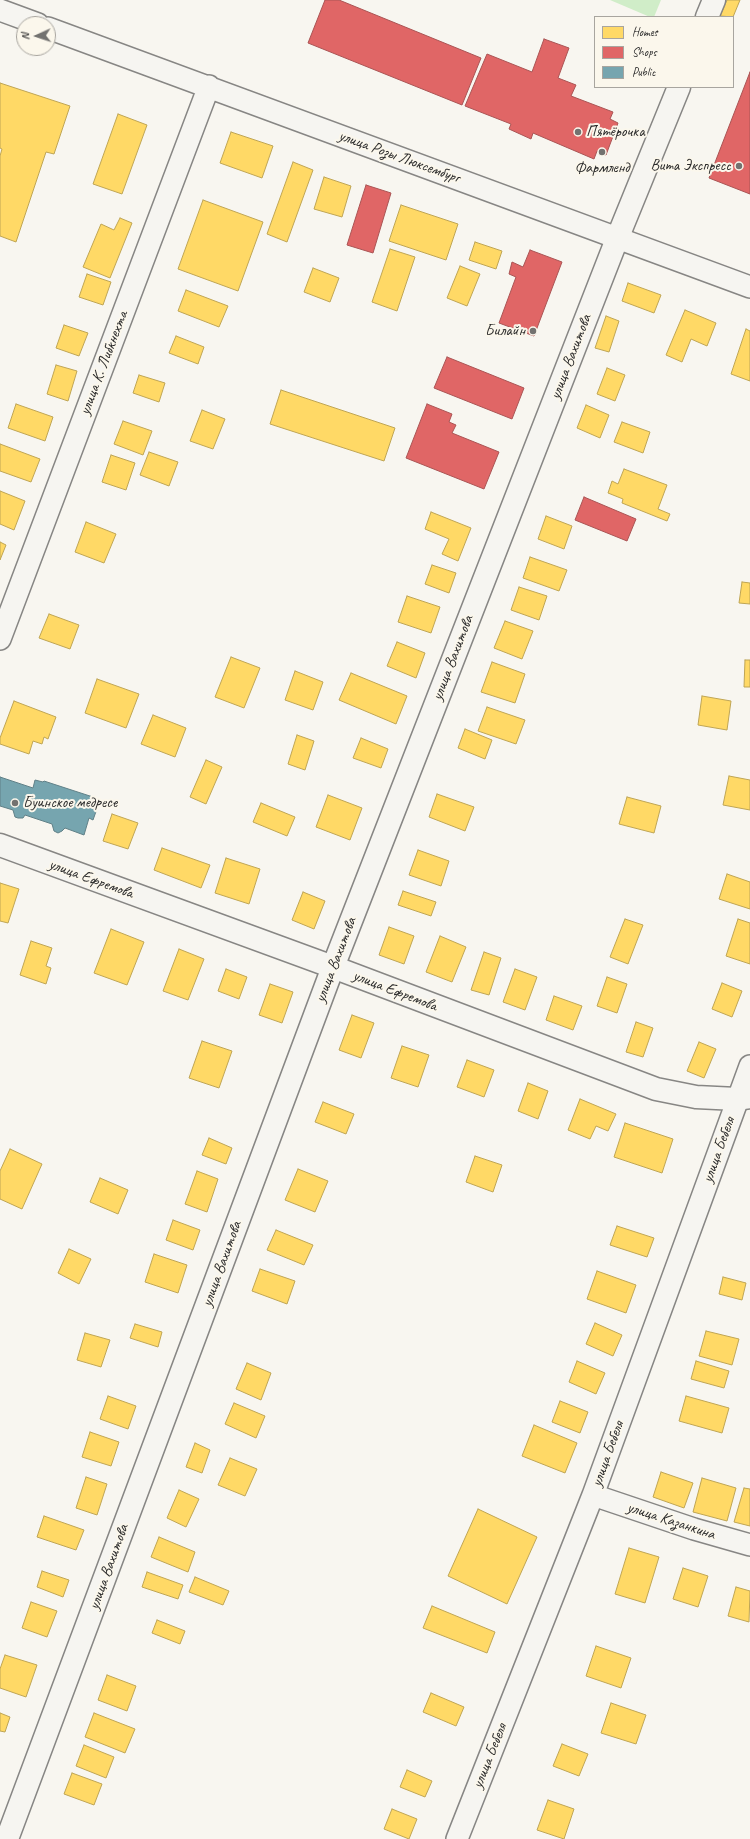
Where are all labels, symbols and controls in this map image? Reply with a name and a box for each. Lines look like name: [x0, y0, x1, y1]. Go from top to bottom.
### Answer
north arrow: [16, 16, 56, 56]
legend: [594, 16, 734, 88]
text: Homes: [632, 24, 658, 40]
text: N: [18, 33, 32, 40]
text: Shops: [632, 44, 657, 60]
text: Public: [632, 64, 656, 80]
place label: Пятёрочка: [586, 122, 645, 142]
street label: улица Розы Люксембург: [336, 126, 462, 188]
marker: Пятёрочка: [573, 127, 583, 137]
marker: Фармленд: [597, 147, 607, 157]
place label: Вита Экспресс: [650, 156, 731, 176]
place label: Фармленд: [575, 158, 629, 178]
marker: Вита Экспресс: [734, 161, 744, 171]
street label: улица К. Либкнехта: [75, 308, 133, 418]
street label: улица Вахитова: [546, 312, 596, 402]
place label: Билайн: [485, 321, 525, 341]
marker: Билайн: [528, 326, 538, 336]
street label: улица Вахитова: [428, 613, 478, 703]
place label: Буинское медресе: [23, 793, 117, 813]
marker: Буинское медресе: [10, 798, 20, 808]
street label: улица Ефремова: [46, 855, 136, 903]
street label: улица Вахитова: [311, 915, 361, 1005]
street label: улица Ефремова: [350, 966, 440, 1016]
street label: улица Бебеля: [698, 1115, 740, 1185]
street label: улица Вахитова: [198, 1219, 246, 1309]
street label: улица Бебеля: [587, 1419, 629, 1489]
street label: улица Казанкина: [625, 1498, 717, 1544]
street label: улица Вахитова: [85, 1522, 133, 1612]
street label: улица Бебеля: [468, 1721, 512, 1791]

